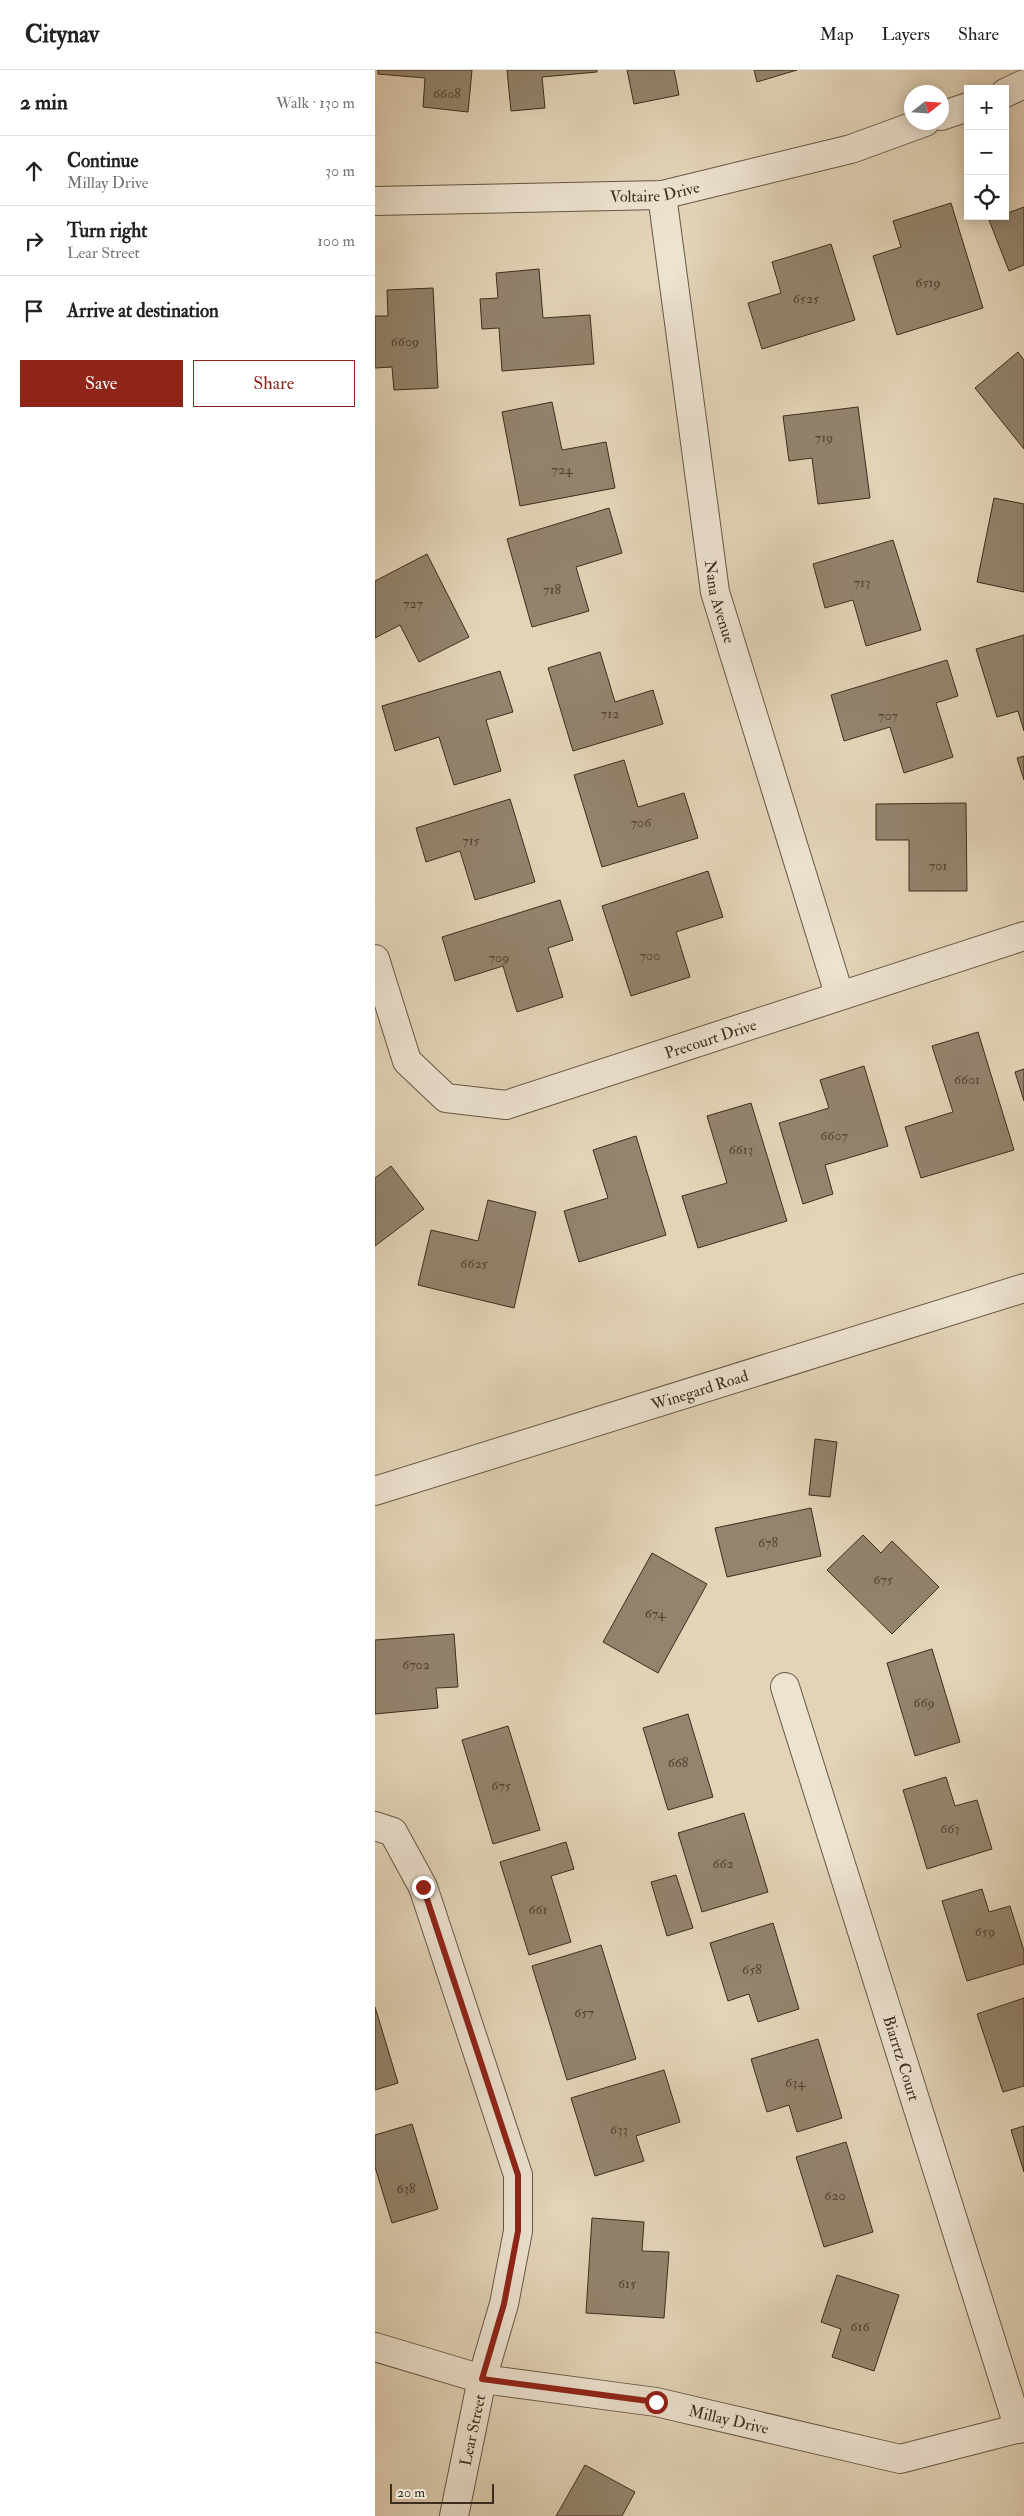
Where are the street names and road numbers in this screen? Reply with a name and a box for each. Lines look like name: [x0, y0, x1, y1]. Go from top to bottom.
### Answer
street label: Voltaire Drive: [610, 177, 702, 207]
street label: Nana Avenue: [700, 559, 739, 646]
street label: Precourt Drive: [662, 1015, 759, 1064]
street label: Winegard Road: [648, 1366, 751, 1415]
street label: Biarrtz Court: [878, 2013, 924, 2103]
street label: Lear Street: [456, 2393, 490, 2468]
street label: Millay Drive: [687, 2401, 771, 2439]

